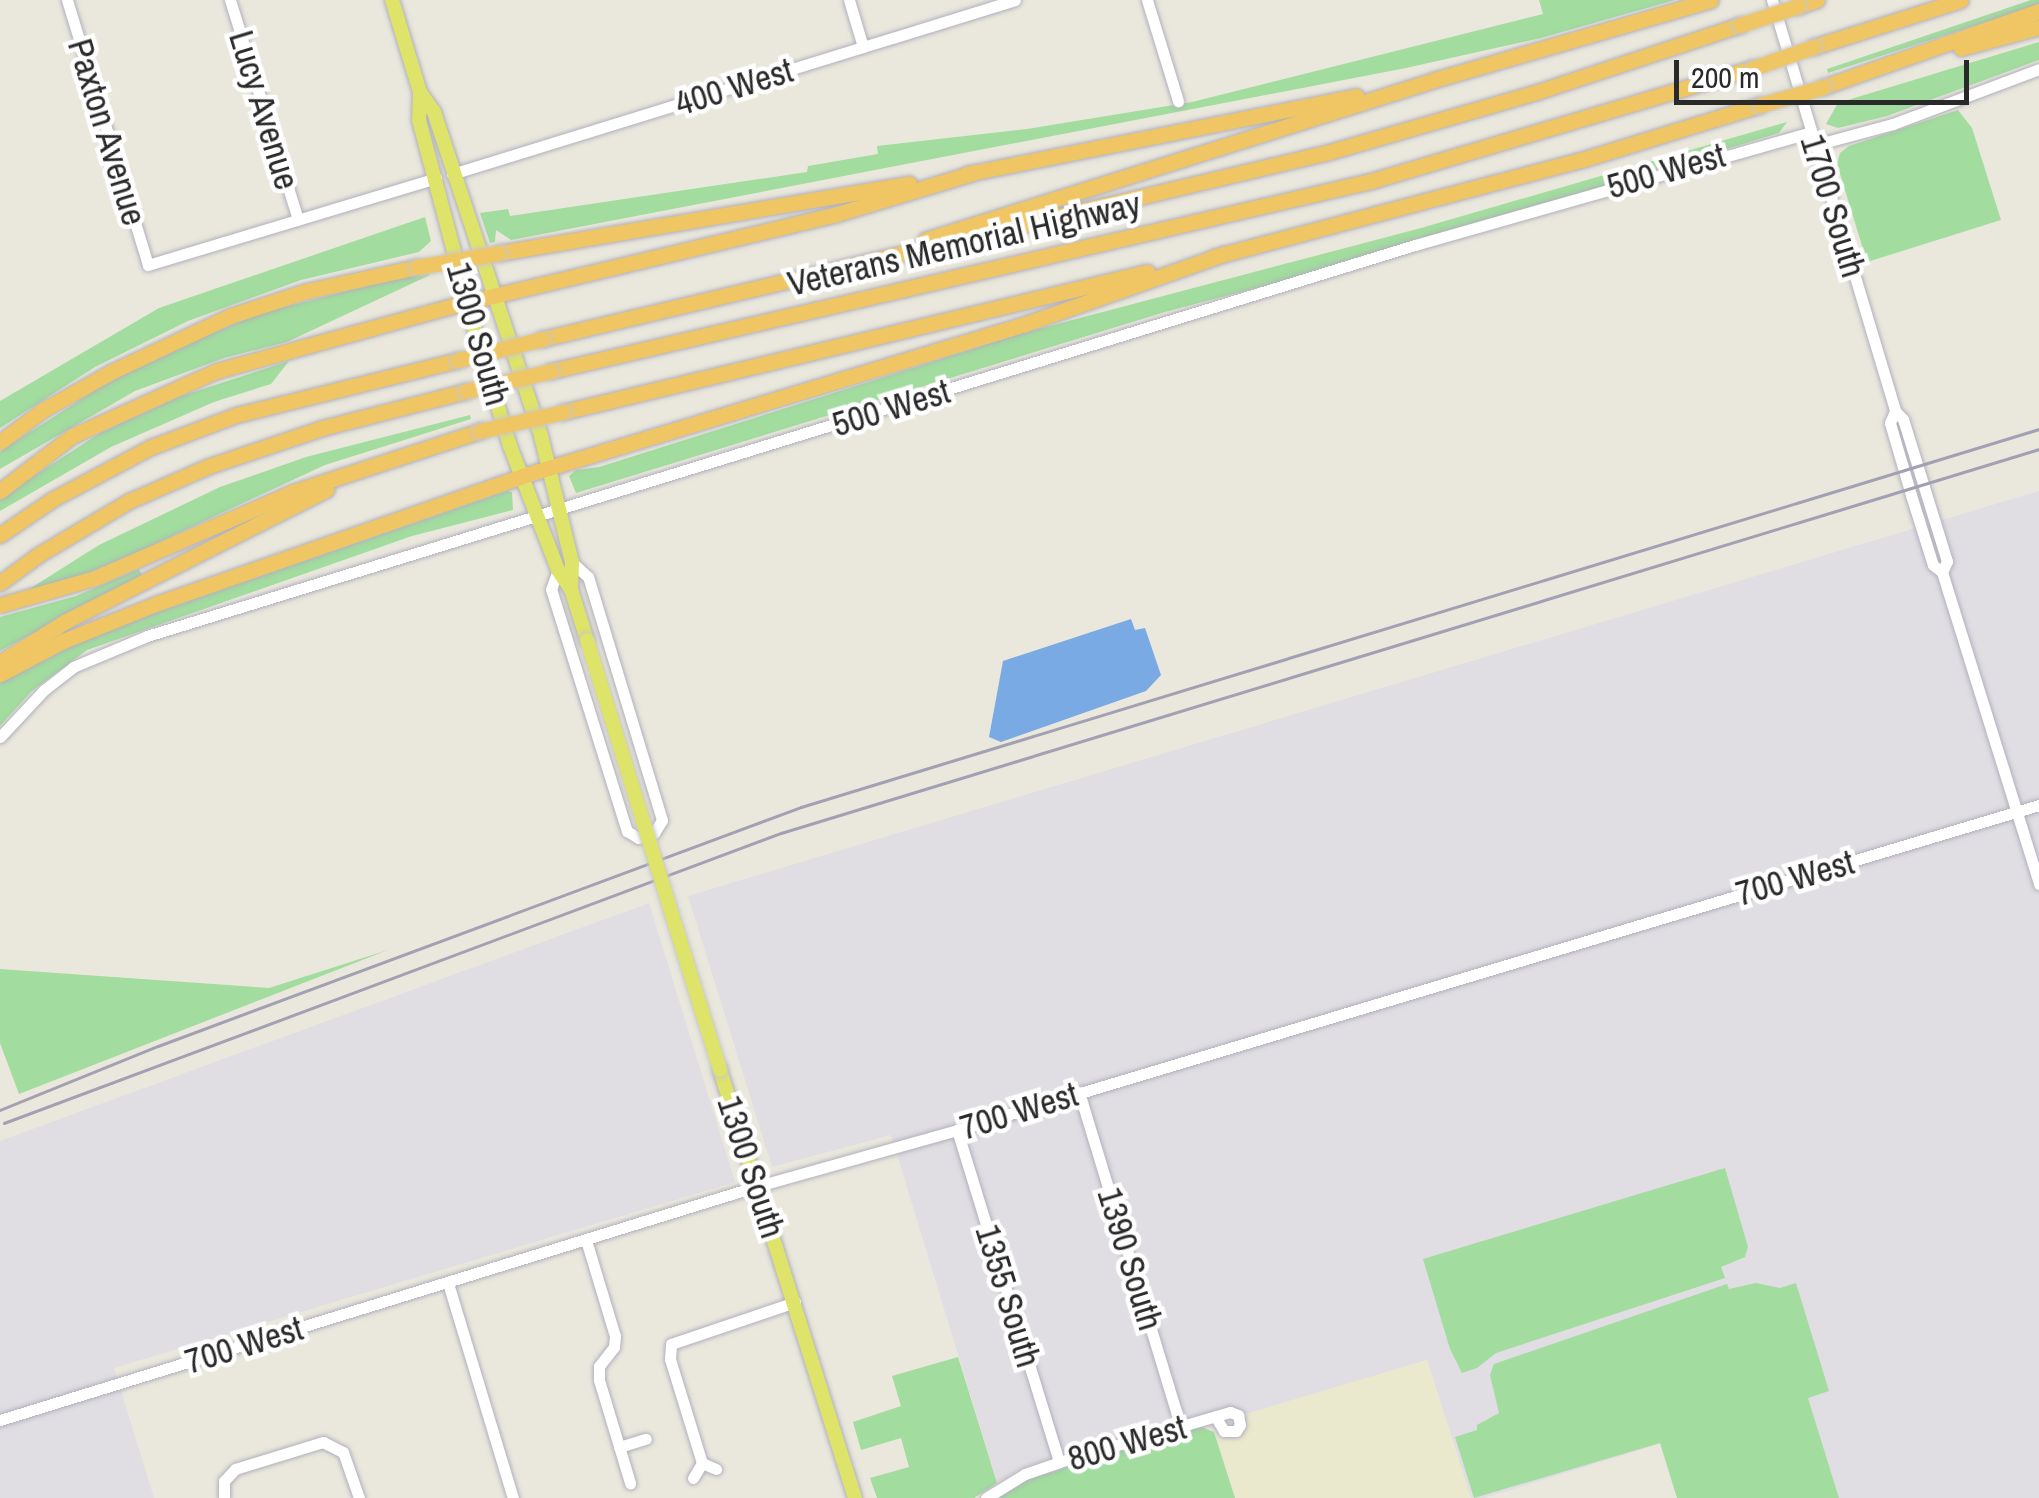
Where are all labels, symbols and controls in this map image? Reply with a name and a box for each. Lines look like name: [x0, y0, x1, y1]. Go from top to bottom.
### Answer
street label: Lucy Avenue: [220, 25, 308, 195]
street label: Paxton Avenue: [59, 33, 155, 231]
scale bar: [1679, 40, 1974, 102]
street label: 400 West: [670, 49, 798, 125]
text: 200 m: [1691, 57, 1759, 97]
street label: 1700 South: [1791, 130, 1875, 282]
street label: 500 West: [1602, 134, 1730, 208]
street label: Veterans Memorial Highway: [784, 183, 1144, 305]
street label: 1300 South: [438, 258, 518, 410]
street label: 500 West: [827, 370, 955, 446]
street label: 700 West: [1731, 841, 1859, 915]
street label: 700 West: [955, 1073, 1083, 1149]
street label: 1300 South: [708, 1091, 794, 1243]
street label: 1390 South: [1088, 1183, 1172, 1335]
street label: 1355 South: [966, 1220, 1050, 1372]
street label: 700 West: [180, 1307, 308, 1383]
street label: 800 West: [1063, 1406, 1191, 1480]

